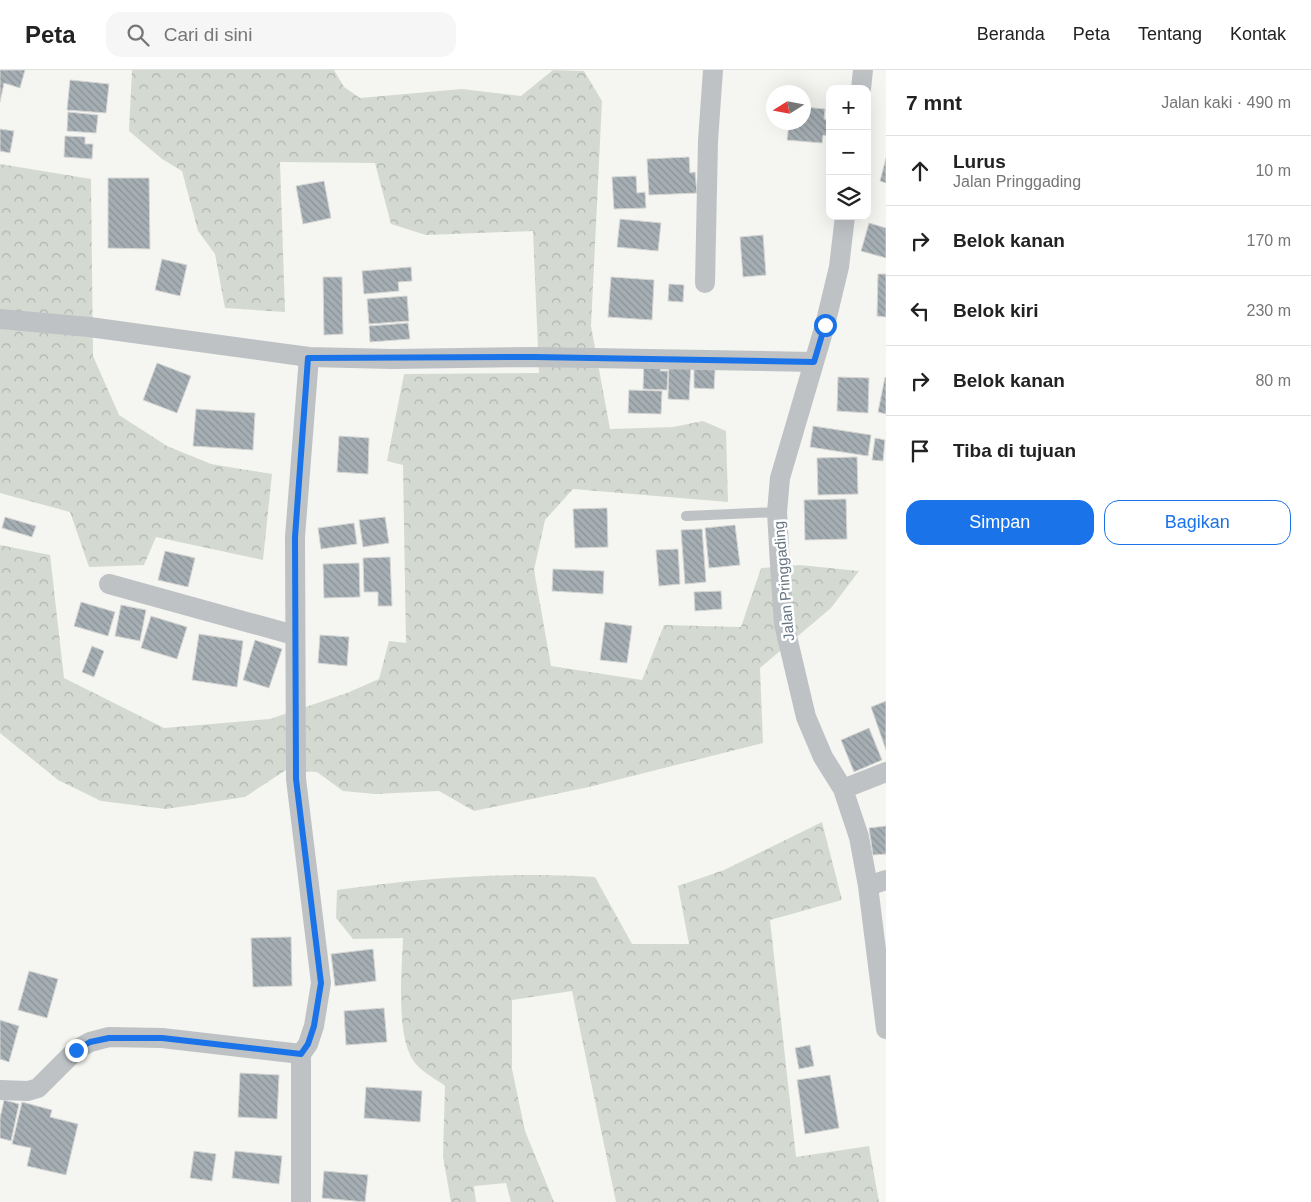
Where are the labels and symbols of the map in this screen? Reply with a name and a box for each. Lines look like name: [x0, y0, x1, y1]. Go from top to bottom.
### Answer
north arrow: [766, 85, 811, 130]
route start: [814, 314, 837, 337]
street label: Jalan Pringgading: [770, 520, 797, 642]
route end: [65, 1039, 88, 1062]

